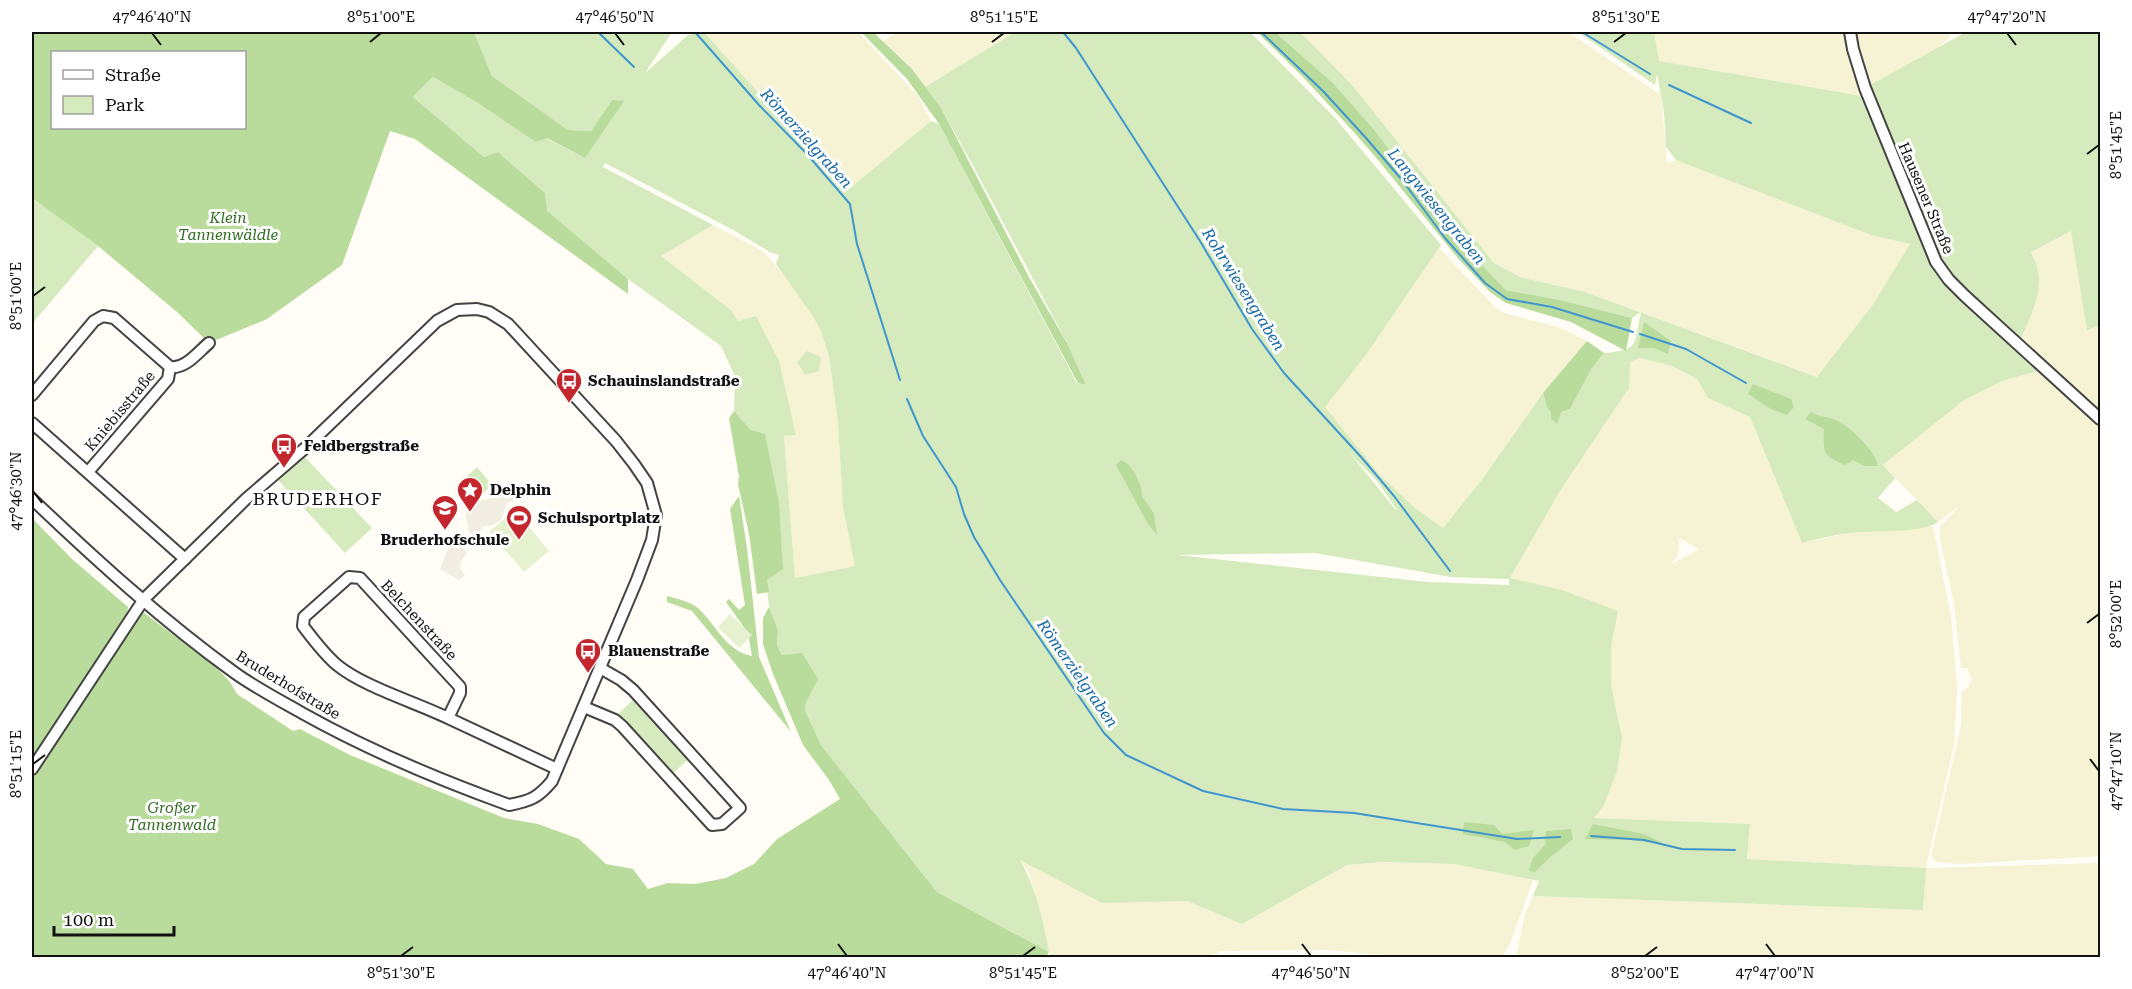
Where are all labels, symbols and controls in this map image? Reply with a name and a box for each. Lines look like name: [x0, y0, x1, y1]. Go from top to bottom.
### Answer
text: 47°46'40"N: [112, 8, 192, 26]
text: 8°51'00"E: [347, 8, 415, 26]
text: 47°46'50"N: [575, 8, 655, 26]
text: 8°51'15"E: [970, 8, 1038, 26]
text: 8°51'30"E: [1592, 8, 1660, 26]
text: 47°47'20"N: [1967, 8, 2047, 26]
legend: [51, 51, 246, 129]
text: Straße: [105, 64, 161, 85]
water label: Römerzielgraben: [756, 84, 856, 192]
text: Park: [105, 94, 145, 115]
text: 8°51'45"E: [2107, 111, 2125, 179]
street label: Hausener Straße: [1894, 139, 1958, 257]
water label: Langwiesengraben: [1383, 144, 1489, 268]
park label: Klein Tannenwäldle: [178, 209, 278, 244]
water label: Rohrwiesengraben: [1198, 224, 1289, 354]
text: 8°51'00"E: [7, 262, 25, 330]
bus stop icon: Schauinslandstraße: [554, 366, 584, 404]
street label: Kniebisstraße: [81, 367, 159, 455]
place label: Schauinslandstraße: [588, 372, 740, 390]
bus stop icon: Feldbergstraße: [269, 431, 299, 469]
place label: Feldbergstraße: [304, 437, 419, 455]
text: 47°46'30"N: [7, 451, 25, 531]
place icon: Delphin: [455, 475, 485, 513]
place label: Delphin: [490, 481, 551, 499]
district label: BRUDERHOF: [253, 488, 383, 509]
school or university icon: Bruderhofschule: [430, 493, 460, 531]
sports icon: Schulsportplatz: [504, 503, 534, 541]
place label: Schulsportplatz: [538, 509, 660, 527]
place label: Bruderhofschule: [381, 531, 510, 549]
street label: Belchenstraße: [377, 576, 461, 664]
text: 8°52'00"E: [2107, 580, 2125, 648]
water label: Römerzielgraben: [1033, 615, 1122, 731]
bus stop icon: Blauenstraße: [573, 636, 603, 674]
place label: Blauenstraße: [608, 642, 709, 660]
street label: Bruderhofstraße: [233, 647, 343, 723]
text: 8°51'15"E: [7, 730, 25, 798]
text: 47°47'10"N: [2107, 731, 2125, 811]
park label: Großer Tannenwald: [128, 799, 216, 834]
scale bar: [54, 899, 174, 937]
text: 100 m: [63, 909, 114, 930]
text: 8°51'30"E: [367, 964, 435, 982]
text: 47°46'40"N: [807, 964, 887, 982]
text: 8°51'45"E: [989, 964, 1057, 982]
text: 47°46'50"N: [1271, 964, 1351, 982]
text: 8°52'00"E: [1611, 964, 1679, 982]
text: 47°47'00"N: [1735, 964, 1815, 982]

